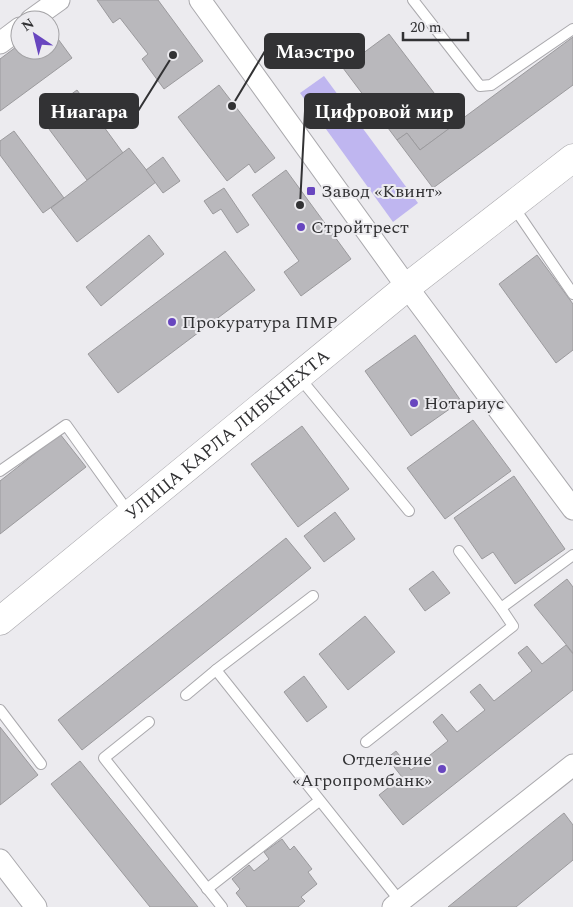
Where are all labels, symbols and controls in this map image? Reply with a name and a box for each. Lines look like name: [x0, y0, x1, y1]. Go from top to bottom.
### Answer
north arrow: [10, 10, 60, 60]
scale bar: [403, 10, 468, 42]
text: N: [17, 13, 39, 37]
text: 20 m: [410, 16, 442, 39]
callout: Маэстро: [265, 34, 364, 68]
text: Маэстро: [275, 38, 355, 67]
callout: Ниагара: [40, 94, 138, 128]
callout: Цифровой мир: [305, 94, 464, 128]
text: Ниагара: [50, 98, 128, 127]
text: Цифровой мир: [315, 98, 453, 127]
place label: Завод «Квинт»: [321, 178, 442, 205]
marker: Завод «Квинт»: [305, 185, 317, 197]
place label: Стройтрест: [311, 214, 409, 241]
marker: Стройтрест: [295, 221, 307, 233]
place label: Прокуратура ПМР: [182, 309, 338, 336]
marker: Прокуратура ПМР: [166, 316, 178, 328]
street label: УЛИЦА КАРЛА ЛИБКНЕХТА: [119, 342, 335, 527]
place label: Нотариус: [424, 390, 504, 417]
marker: Нотариус: [408, 397, 420, 409]
place label: Отделение «Агропромбанк»: [292, 746, 432, 794]
marker: Отделение «Агропромбанк»: [436, 763, 448, 775]

